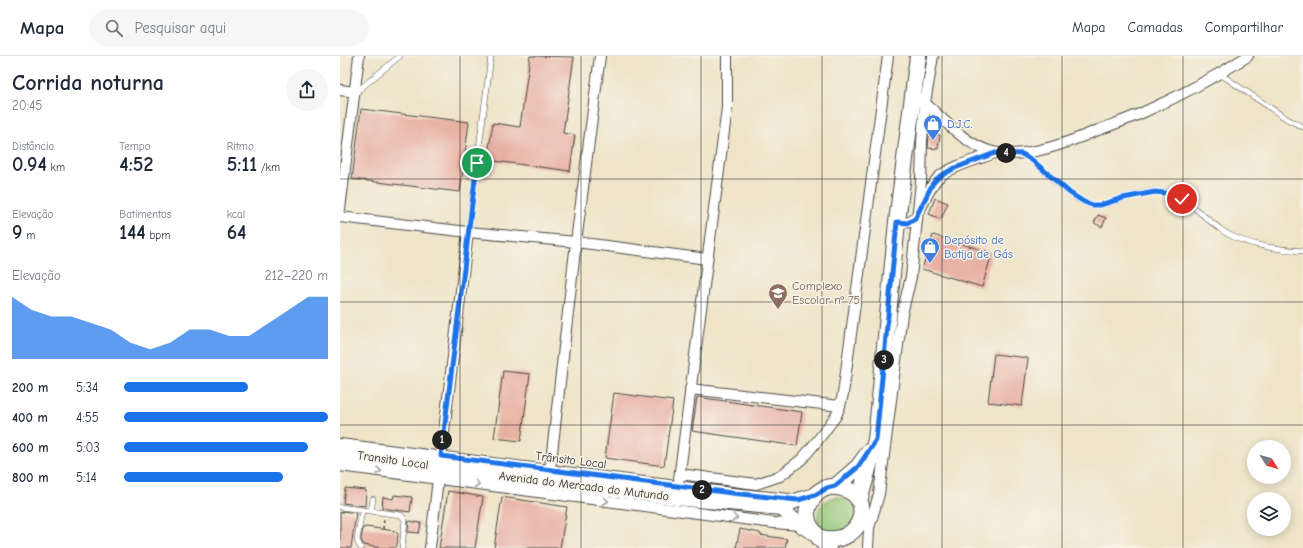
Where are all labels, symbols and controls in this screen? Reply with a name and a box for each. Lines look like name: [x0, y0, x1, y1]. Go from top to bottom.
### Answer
search box: [89, 10, 369, 46]
text: Mapa: [20, 17, 65, 39]
icon: search: [103, 17, 125, 39]
text: Pesquisar aqui: [135, 19, 226, 37]
text: Mapa: [1072, 19, 1106, 36]
text: Camadas: [1128, 19, 1183, 36]
text: Compartilhar: [1205, 19, 1283, 36]
button: share: [286, 69, 328, 111]
text: Corrida noturna: [12, 70, 164, 96]
text: 20:45: [12, 98, 42, 113]
shop icon: D.J.C.: [922, 113, 944, 141]
place label: D.J.C.: [947, 117, 973, 131]
text: Distância: [12, 140, 54, 153]
text: Tempo: [119, 140, 150, 153]
text: Ritmo: [227, 140, 254, 153]
pin: 4: [996, 143, 1016, 163]
pin: [460, 146, 494, 180]
text: 4: [1003, 146, 1009, 159]
icon: arrive: [466, 152, 488, 174]
text: 0.94: [12, 153, 47, 176]
text: 4:52: [119, 153, 153, 176]
text: 5:11: [227, 153, 257, 176]
text: km: [47, 161, 65, 174]
text: /km: [257, 161, 280, 174]
pin: [1165, 182, 1199, 216]
icon: check: [1171, 188, 1193, 210]
text: Elevação: [12, 208, 53, 221]
text: Batimentos: [119, 208, 171, 221]
text: kcal: [227, 208, 245, 221]
text: 9: [12, 221, 22, 244]
text: 144: [119, 221, 146, 244]
text: 64: [227, 221, 247, 244]
text: m: [22, 229, 35, 242]
text: bpm: [146, 229, 170, 242]
place label: Depósito de Botija de Gás: [944, 233, 1013, 261]
shop icon: Depósito de Botija de Gás: [919, 236, 941, 264]
text: Elevação: [12, 268, 61, 283]
text: 212–220 m: [265, 268, 328, 283]
place label: Complexo Escolar nº 75: [792, 279, 860, 307]
school or university icon: Complexo Escolar nº 75: [767, 282, 789, 310]
pin: 3: [874, 350, 894, 370]
text: 3: [881, 353, 887, 366]
text: 200 m: [12, 380, 48, 395]
text: 5:34: [76, 380, 98, 395]
text: 400 m: [12, 410, 48, 425]
text: 4:55: [76, 410, 99, 425]
pin: 1: [432, 430, 452, 450]
text: 1: [440, 433, 444, 446]
text: 600 m: [12, 440, 49, 455]
text: 5:03: [76, 440, 100, 455]
north arrow: [1247, 440, 1291, 484]
map controls: [1247, 440, 1291, 536]
street label: Transito Local: [357, 448, 429, 472]
street label: Trânsito Local: [535, 449, 607, 471]
one-way arrow: [376, 466, 382, 475]
street label: Avenida do Mercado do Mutundo: [498, 469, 670, 503]
text: 800 m: [12, 470, 49, 485]
text: 5:14: [76, 470, 97, 485]
one-way arrow: [474, 479, 480, 488]
pin: 2: [692, 480, 712, 500]
text: 2: [699, 483, 705, 496]
button: layers: [1247, 492, 1291, 536]
one-way arrow: [603, 496, 609, 505]
one-way arrow: [732, 513, 738, 522]

